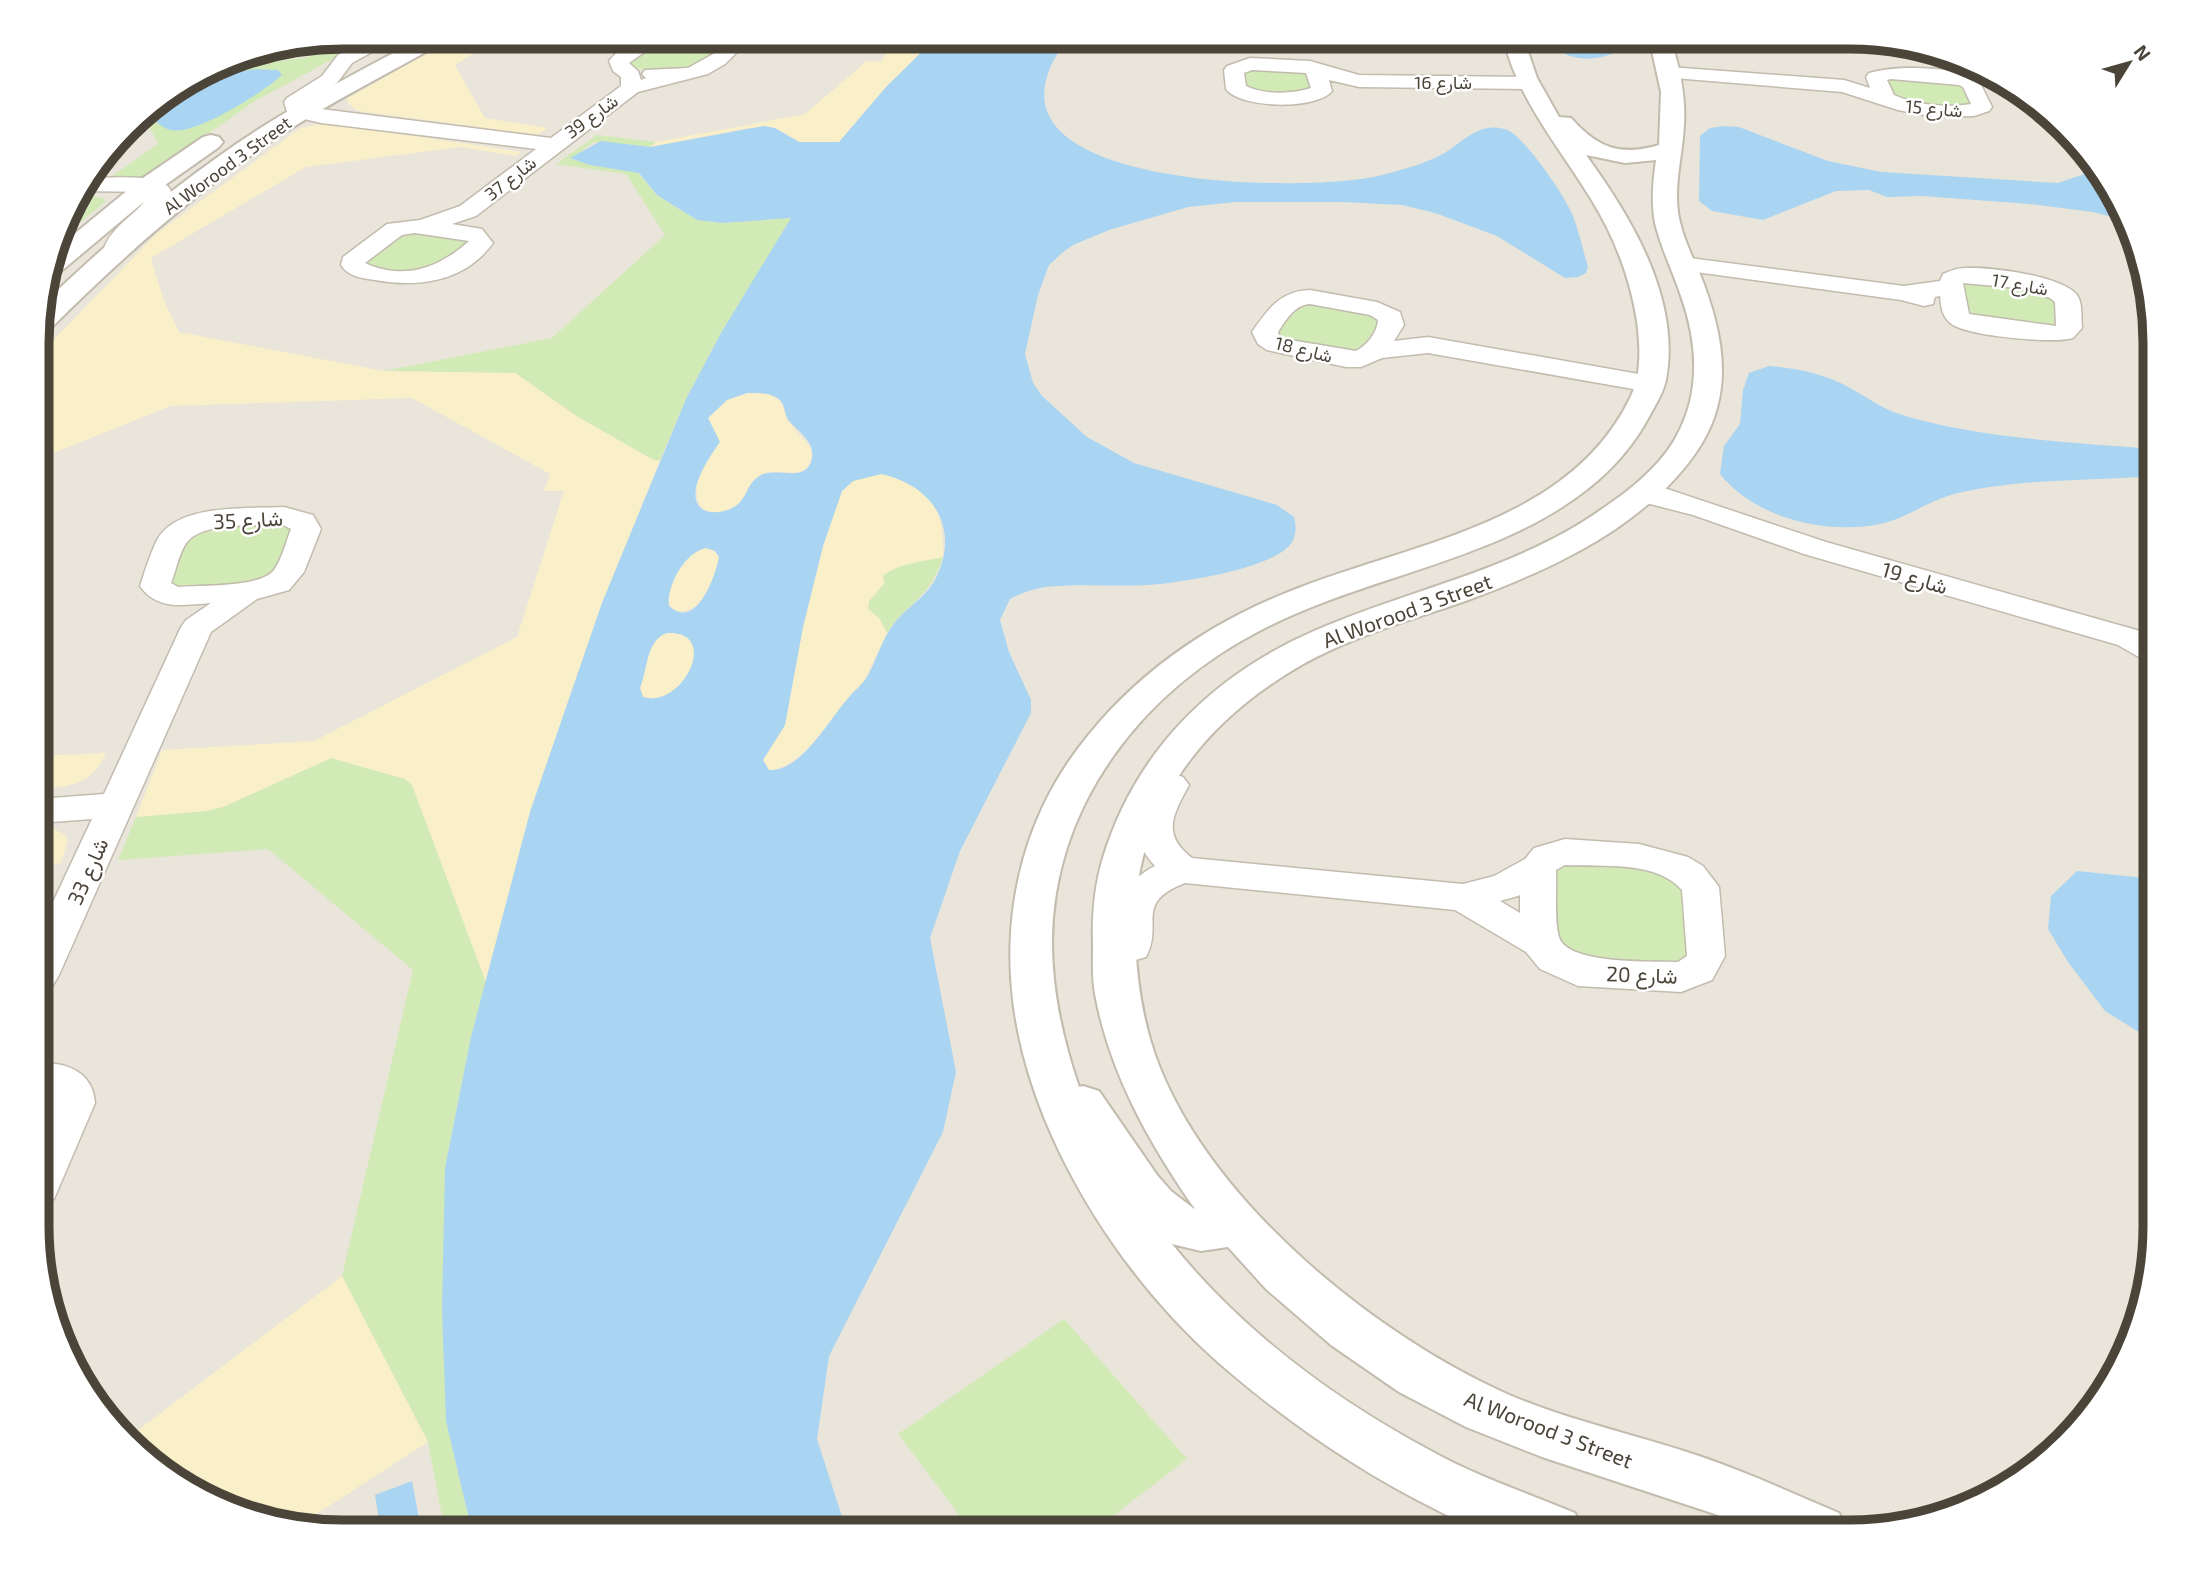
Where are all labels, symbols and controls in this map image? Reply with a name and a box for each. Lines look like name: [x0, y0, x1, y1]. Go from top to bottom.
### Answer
north arrow: [2094, 28, 2164, 98]
text: N: [2130, 40, 2156, 65]
street label: شارع 16: [1414, 71, 1472, 95]
street label: شارع 39: [560, 89, 623, 144]
street label: شارع 15: [1904, 95, 1963, 123]
street label: Al Worood 3 Street: [159, 111, 295, 219]
street label: شارع 37: [480, 151, 541, 207]
street label: شارع 17: [1990, 268, 2050, 302]
street label: شارع 18: [1273, 331, 1335, 369]
street label: شارع 35: [212, 505, 284, 536]
street label: شارع 19: [1878, 556, 1951, 601]
street label: Al Worood 3 Street: [1319, 568, 1495, 652]
street label: شارع 33: [61, 834, 115, 909]
street label: شارع 20: [1606, 960, 1678, 991]
street label: Al Worood 3 Street: [1461, 1385, 1637, 1473]

